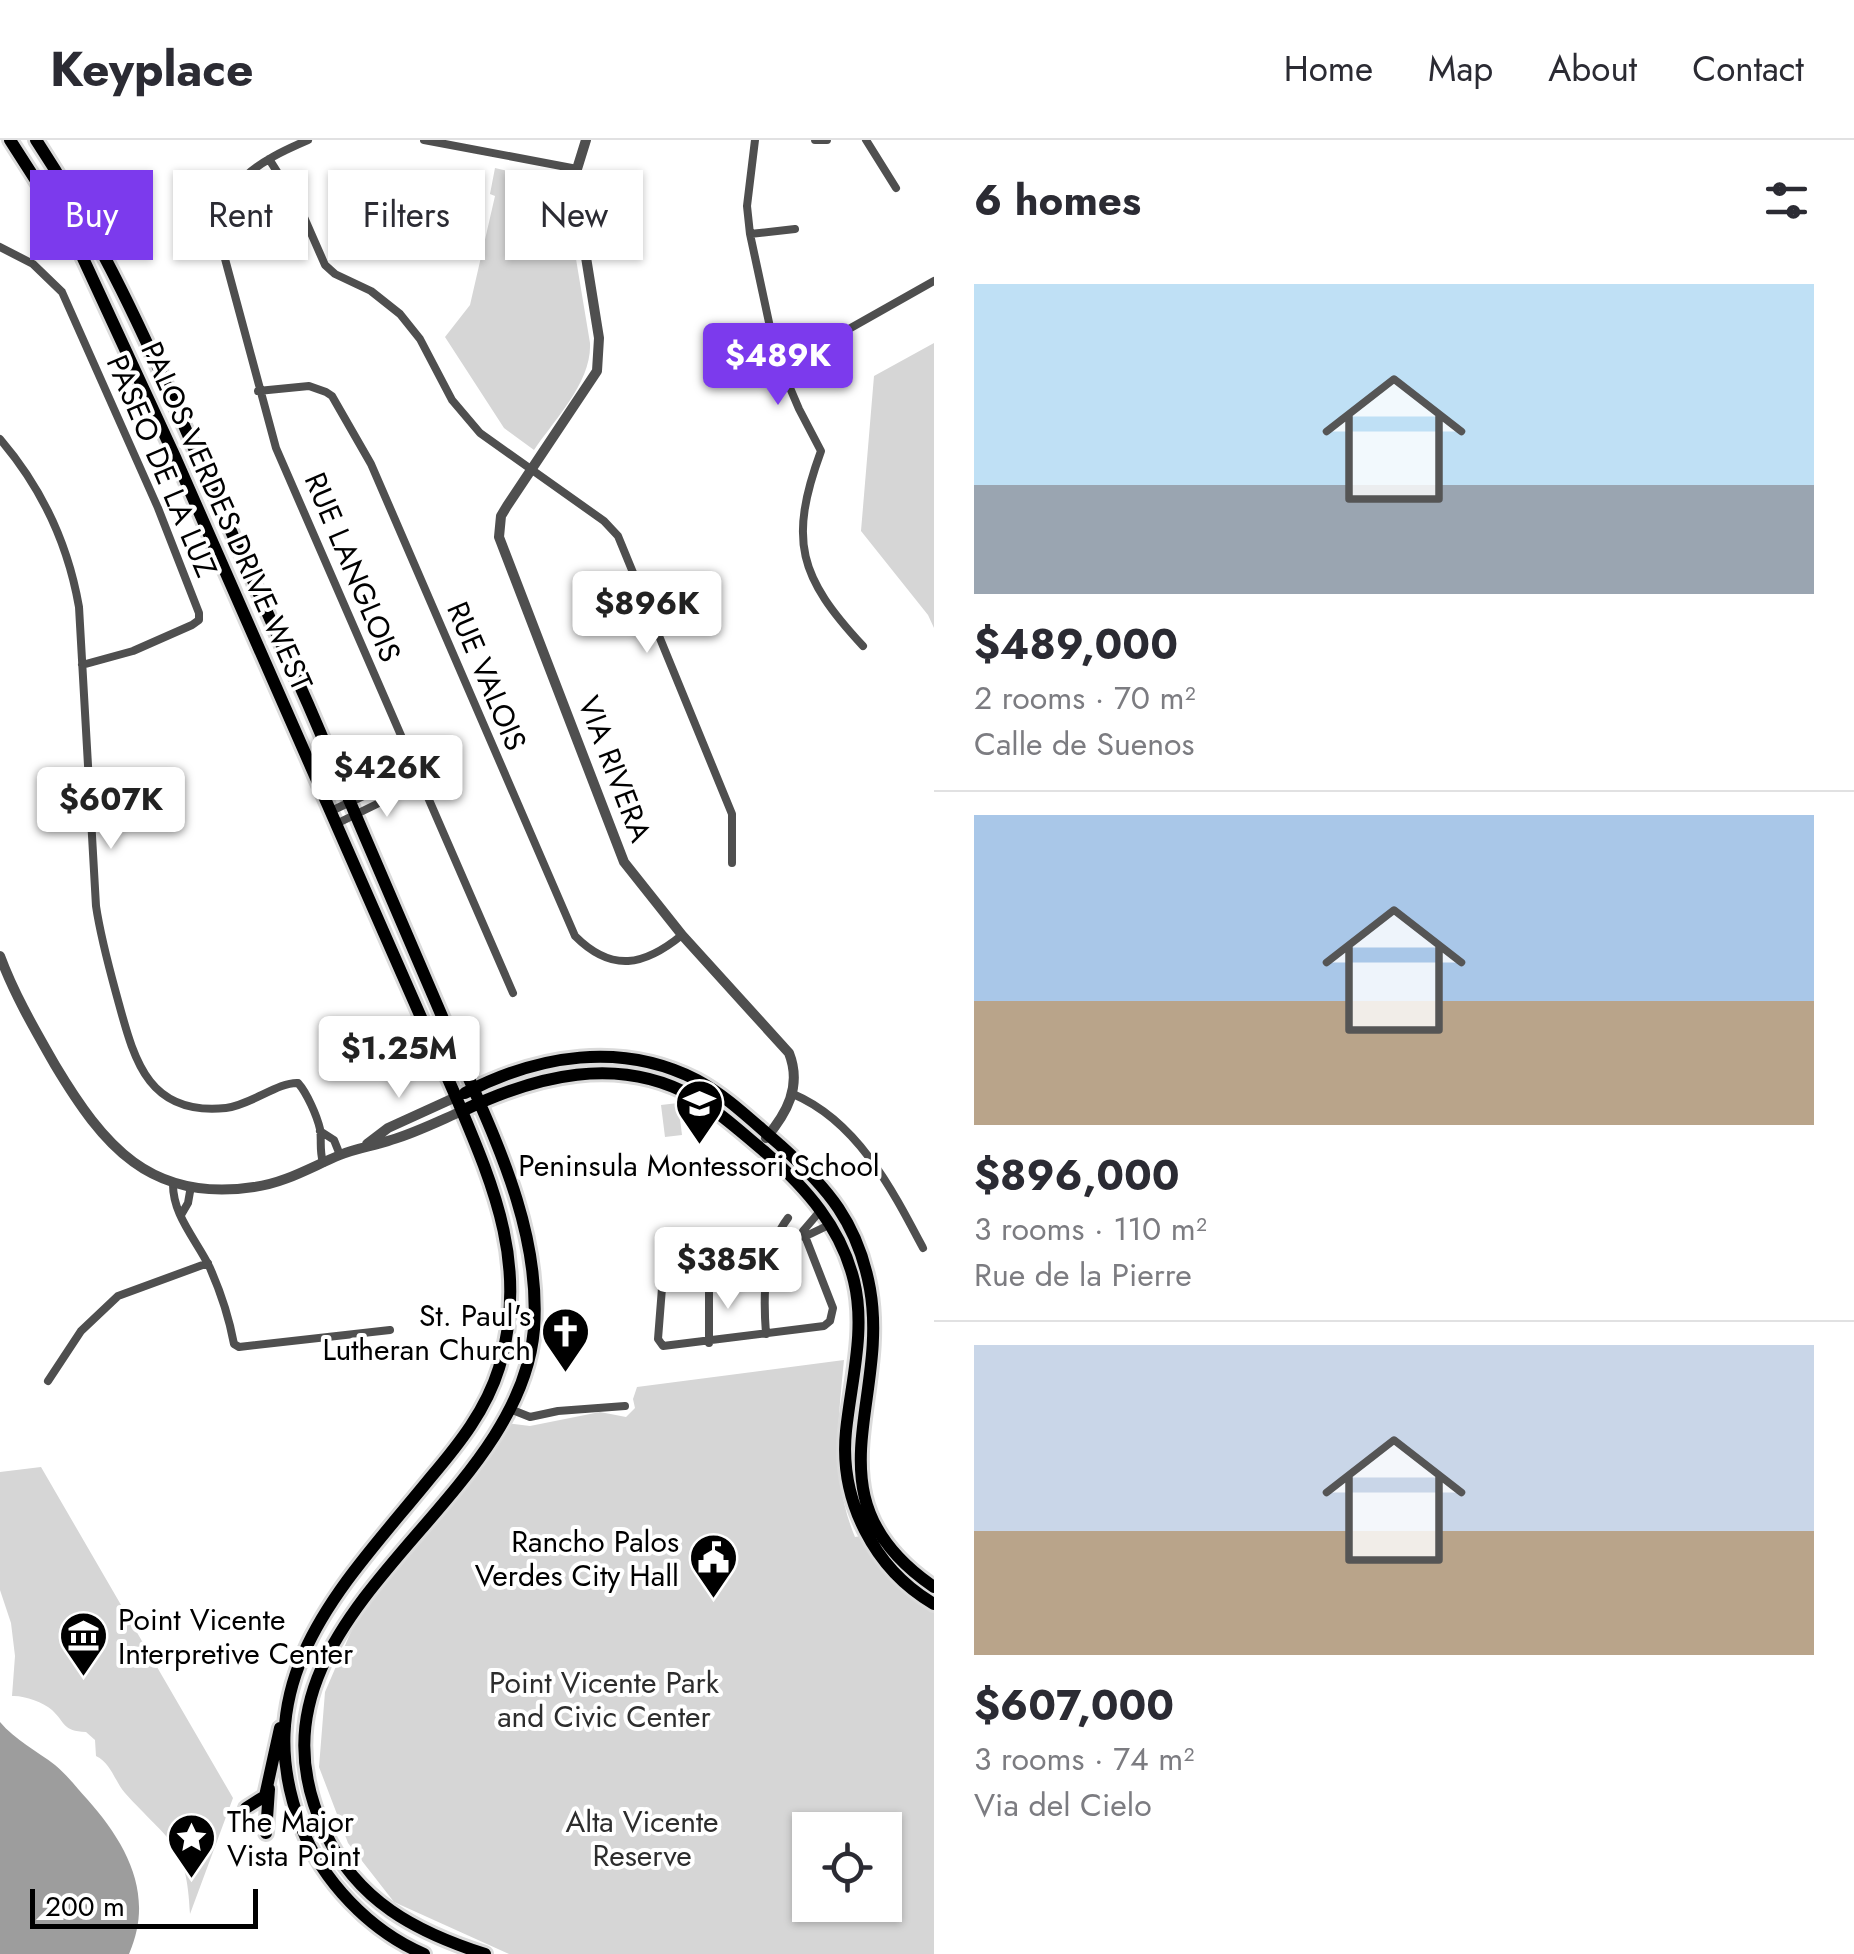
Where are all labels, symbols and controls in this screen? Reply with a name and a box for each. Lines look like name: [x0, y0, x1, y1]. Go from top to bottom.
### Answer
text: Keyplace: [50, 35, 254, 104]
text: Home: [1284, 44, 1373, 94]
text: Map: [1428, 44, 1493, 94]
text: About: [1548, 44, 1637, 94]
text: Contact: [1692, 44, 1804, 94]
chip: Buy: [30, 170, 153, 260]
chip: Rent: [173, 170, 308, 260]
chip: Filters: [328, 170, 485, 260]
chip: New: [505, 170, 643, 260]
text: 6 homes: [974, 170, 1141, 231]
icon: filters: [1759, 173, 1814, 228]
pin: $489K: [708, 323, 848, 408]
text: $489K: [725, 332, 831, 378]
street label: PALOS VERDES DRIVE WEST: [131, 335, 323, 697]
street label: PASEO DE LA LUZ: [96, 348, 228, 584]
icon: home: [1304, 349, 1484, 529]
street label: RUE LANGLOIS: [294, 466, 412, 668]
pin: $896K: [577, 571, 717, 656]
text: $896K: [594, 580, 700, 626]
street label: RUE VALOIS: [436, 595, 538, 757]
text: $489,000: [974, 614, 1178, 675]
text: 2 rooms · 70 m²: [974, 675, 1196, 721]
street label: VIA RIVERA: [568, 690, 663, 848]
text: Calle de Suenos: [974, 721, 1194, 767]
pin: $426K: [317, 735, 457, 820]
text: $426K: [333, 744, 441, 790]
pin: $607K: [41, 767, 181, 852]
text: $607K: [59, 776, 163, 822]
icon: home: [1304, 880, 1484, 1060]
pin: $1.25M: [318, 1016, 480, 1101]
text: $1.25M: [341, 1025, 457, 1071]
school or university icon: Peninsula Montessori School: [673, 1078, 725, 1146]
place label: Peninsula Montessori School: [518, 1144, 880, 1187]
text: $896,000: [974, 1145, 1180, 1206]
text: 3 rooms · 110 m²: [974, 1206, 1207, 1252]
pin: $385K: [658, 1227, 798, 1312]
text: $385K: [677, 1236, 779, 1282]
text: Rue de la Pierre: [974, 1252, 1192, 1298]
place label: St. Paul's Lutheran Church: [323, 1294, 531, 1371]
church icon: St. Paul's Lutheran Church: [540, 1306, 592, 1374]
icon: home: [1304, 1410, 1484, 1590]
place label: Rancho Palos Verdes City Hall: [475, 1520, 679, 1597]
public building icon: Rancho Palos Verdes City Hall: [688, 1532, 740, 1600]
place label: Point Vicente Interpretive Center: [118, 1598, 354, 1675]
museum icon: Point Vicente Interpretive Center: [57, 1610, 109, 1678]
park label: Point Vicente Park and Civic Center: [489, 1661, 720, 1738]
text: $607,000: [974, 1675, 1174, 1736]
text: 3 rooms · 74 m²: [974, 1736, 1194, 1782]
text: Via del Cielo: [974, 1782, 1152, 1828]
place label: The Major Vista Point: [227, 1800, 361, 1877]
park label: Alta Vicente Reserve: [565, 1800, 719, 1877]
place icon: The Major Vista Point: [166, 1812, 218, 1880]
map controls: [792, 1812, 902, 1922]
button: locate: [792, 1812, 902, 1922]
scale bar: [30, 1884, 258, 1928]
text: 200 m: [45, 1886, 125, 1927]

